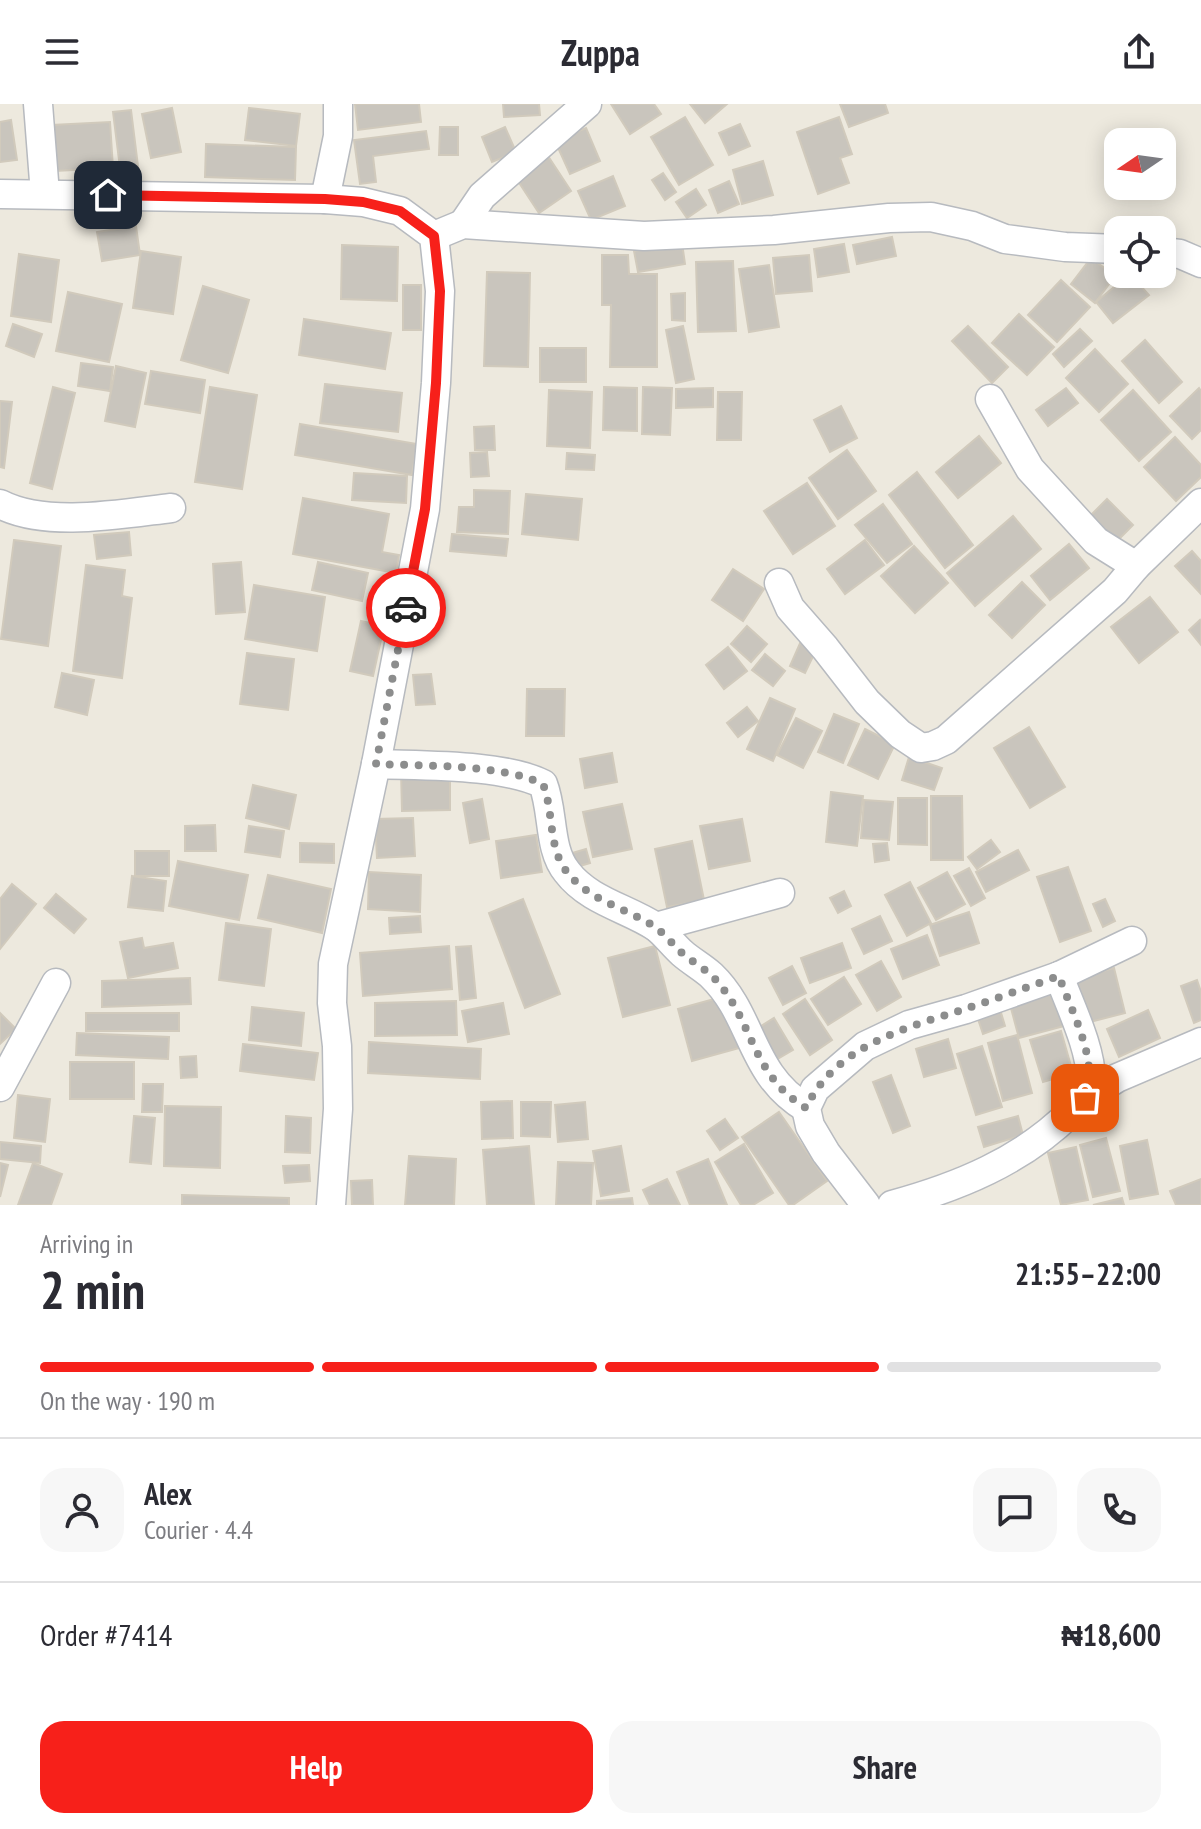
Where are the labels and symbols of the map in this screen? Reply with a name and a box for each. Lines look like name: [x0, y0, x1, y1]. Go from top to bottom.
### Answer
north arrow: [1104, 128, 1176, 200]
pin: [74, 161, 142, 229]
courier: [366, 568, 446, 648]
pin: [1051, 1064, 1119, 1132]

